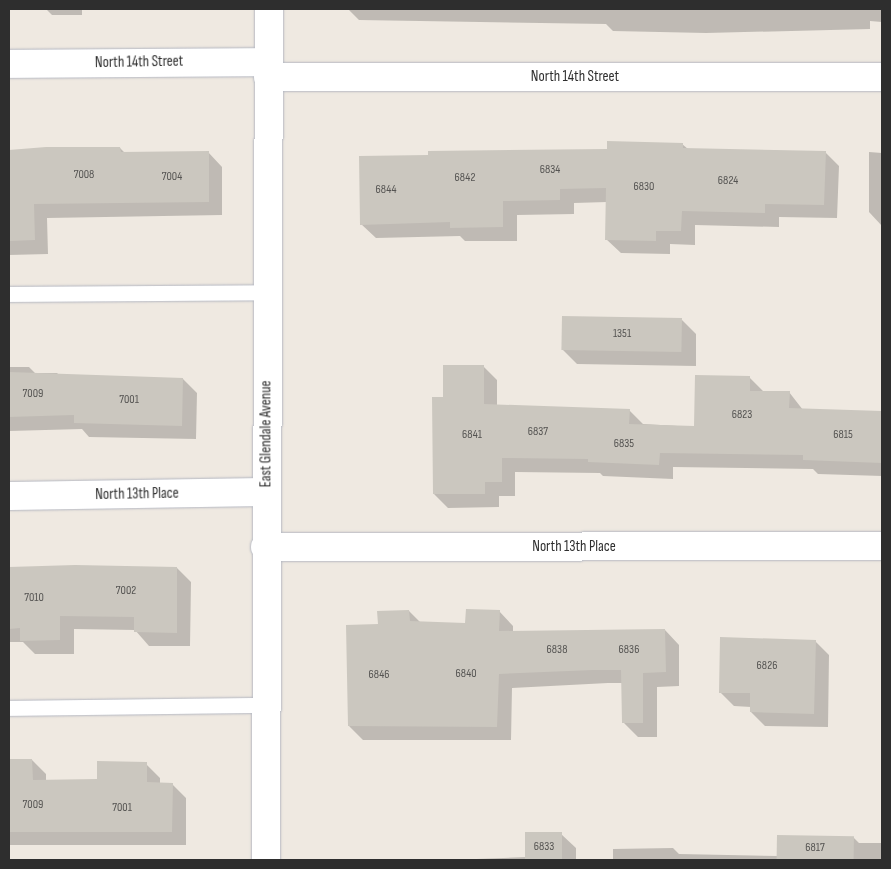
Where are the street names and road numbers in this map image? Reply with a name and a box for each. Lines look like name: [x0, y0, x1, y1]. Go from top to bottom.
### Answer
street label: North 14th Street: [95, 52, 183, 72]
street label: North 14th Street: [531, 68, 619, 86]
street label: East Glendale Avenue: [257, 381, 275, 487]
street label: North 13th Place: [95, 484, 179, 504]
street label: North 13th Place: [532, 538, 616, 556]

